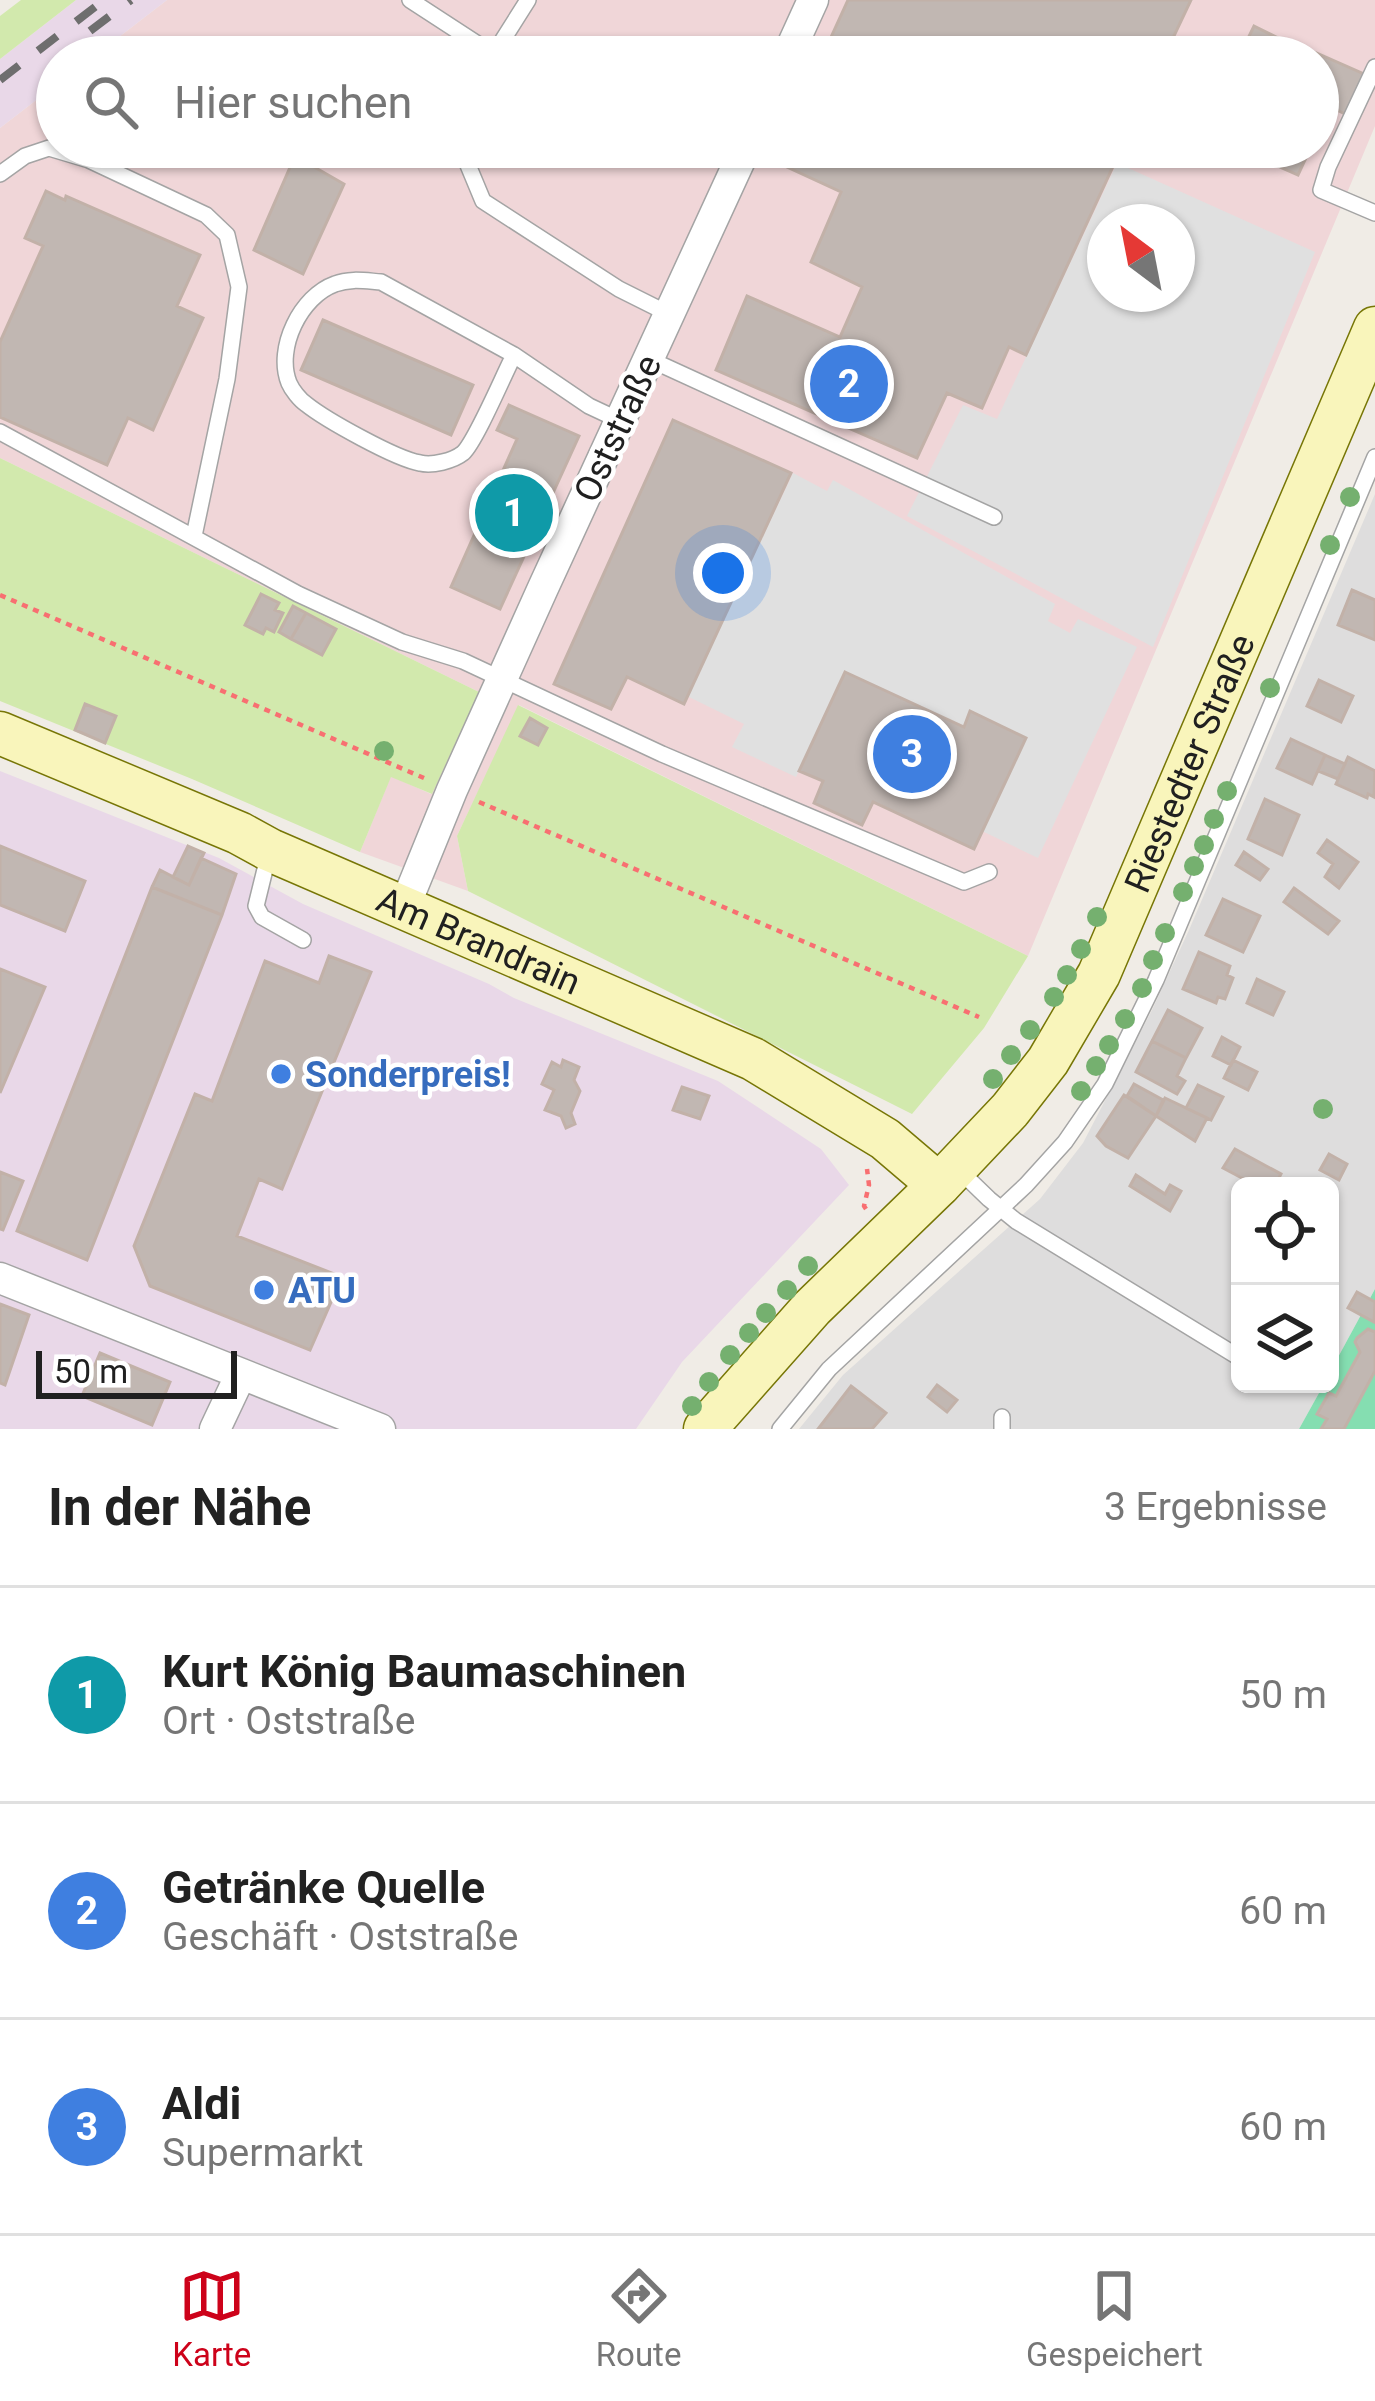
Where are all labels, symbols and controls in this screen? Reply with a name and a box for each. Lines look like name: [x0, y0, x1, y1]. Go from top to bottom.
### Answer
search box: [36, 36, 1339, 168]
icon: search: [78, 69, 144, 135]
text: Hier suchen: [174, 76, 412, 129]
north arrow: [1087, 204, 1195, 312]
pin: 2: [810, 339, 888, 429]
street label: Oststraße: [566, 348, 670, 508]
pin: 1: [475, 468, 553, 558]
your location: [693, 543, 753, 603]
street label: Riestedter Straße: [1116, 628, 1264, 899]
pin: 3: [873, 709, 951, 799]
street label: Am Brandrain: [370, 879, 587, 1004]
place label: Sonderpreis!: [305, 1054, 511, 1096]
marker: Sonderpreis!: [268, 1061, 294, 1087]
map controls: [1231, 1177, 1339, 1393]
button: locate: [1231, 1177, 1339, 1285]
place label: ATU: [288, 1270, 356, 1312]
marker: ATU: [251, 1277, 277, 1303]
button: layers: [1231, 1285, 1339, 1393]
scale bar: [36, 1345, 237, 1398]
text: 50 m: [54, 1352, 128, 1391]
text: In der Nähe: [48, 1478, 311, 1537]
text: 3 Ergebnisse: [1104, 1484, 1327, 1530]
text: Kurt König Baumaschinen: [162, 1645, 686, 1698]
text: 1: [76, 1672, 98, 1718]
text: 50 m: [1239, 1672, 1327, 1718]
text: Ort · Oststraße: [162, 1698, 415, 1744]
text: Getränke Quelle: [162, 1861, 485, 1914]
text: 2: [76, 1888, 98, 1934]
text: 60 m: [1239, 1888, 1327, 1934]
text: Geschäft · Oststraße: [162, 1914, 518, 1960]
text: Aldi: [162, 2077, 241, 2130]
text: 3: [76, 2104, 98, 2150]
text: 60 m: [1239, 2104, 1327, 2150]
text: Supermarkt: [162, 2130, 364, 2176]
tab: Karte: [172, 2263, 251, 2374]
tab: Route: [596, 2263, 681, 2374]
tab: Gespeichert: [1026, 2263, 1203, 2374]

